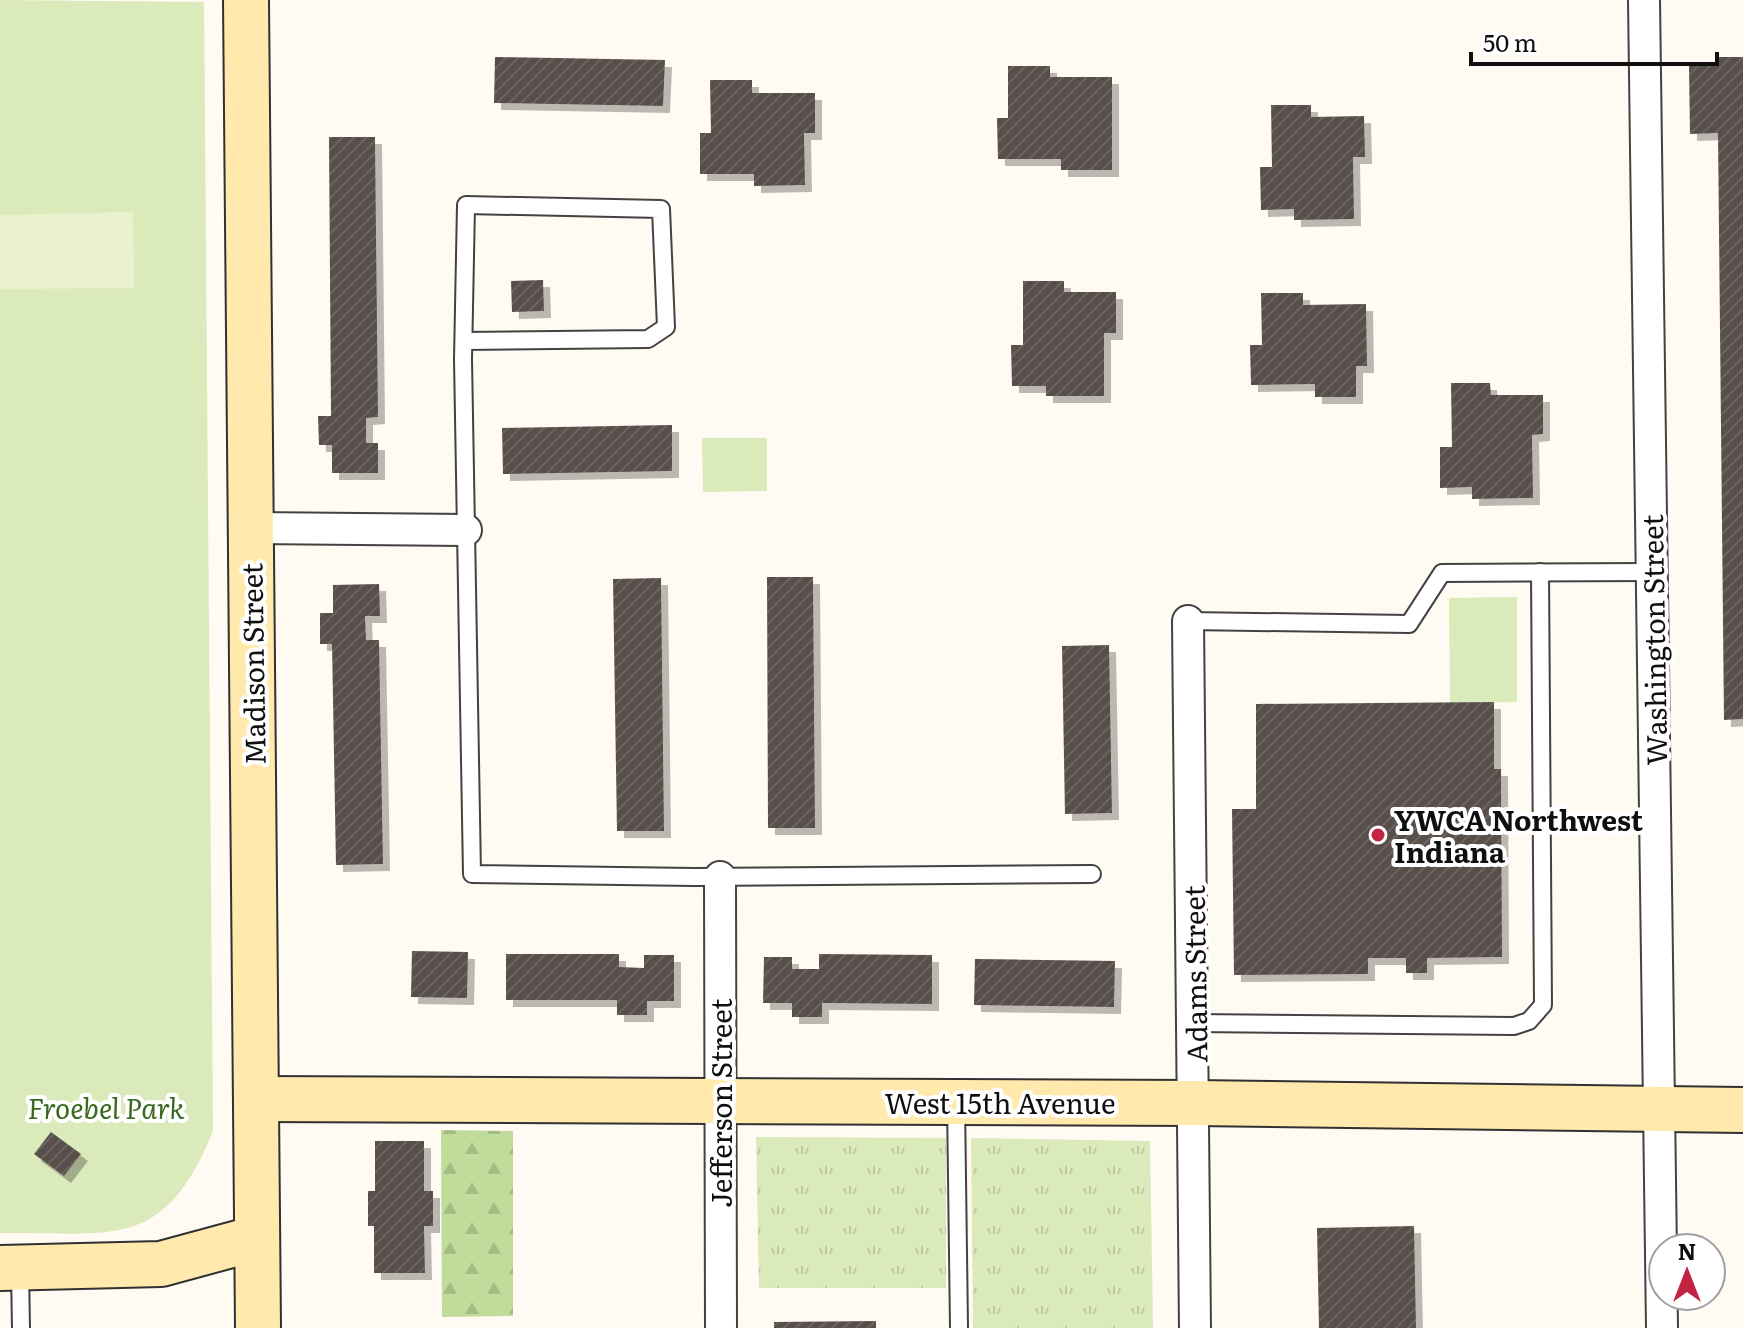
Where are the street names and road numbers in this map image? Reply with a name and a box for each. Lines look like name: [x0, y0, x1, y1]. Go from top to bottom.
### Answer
street label: Washington Street: [1630, 513, 1676, 766]
street label: Madison Street: [229, 562, 275, 765]
street label: Adams Street: [1171, 884, 1217, 1063]
street label: Jefferson Street: [699, 998, 741, 1208]
street label: West 15th Avenue: [885, 1081, 1115, 1123]

